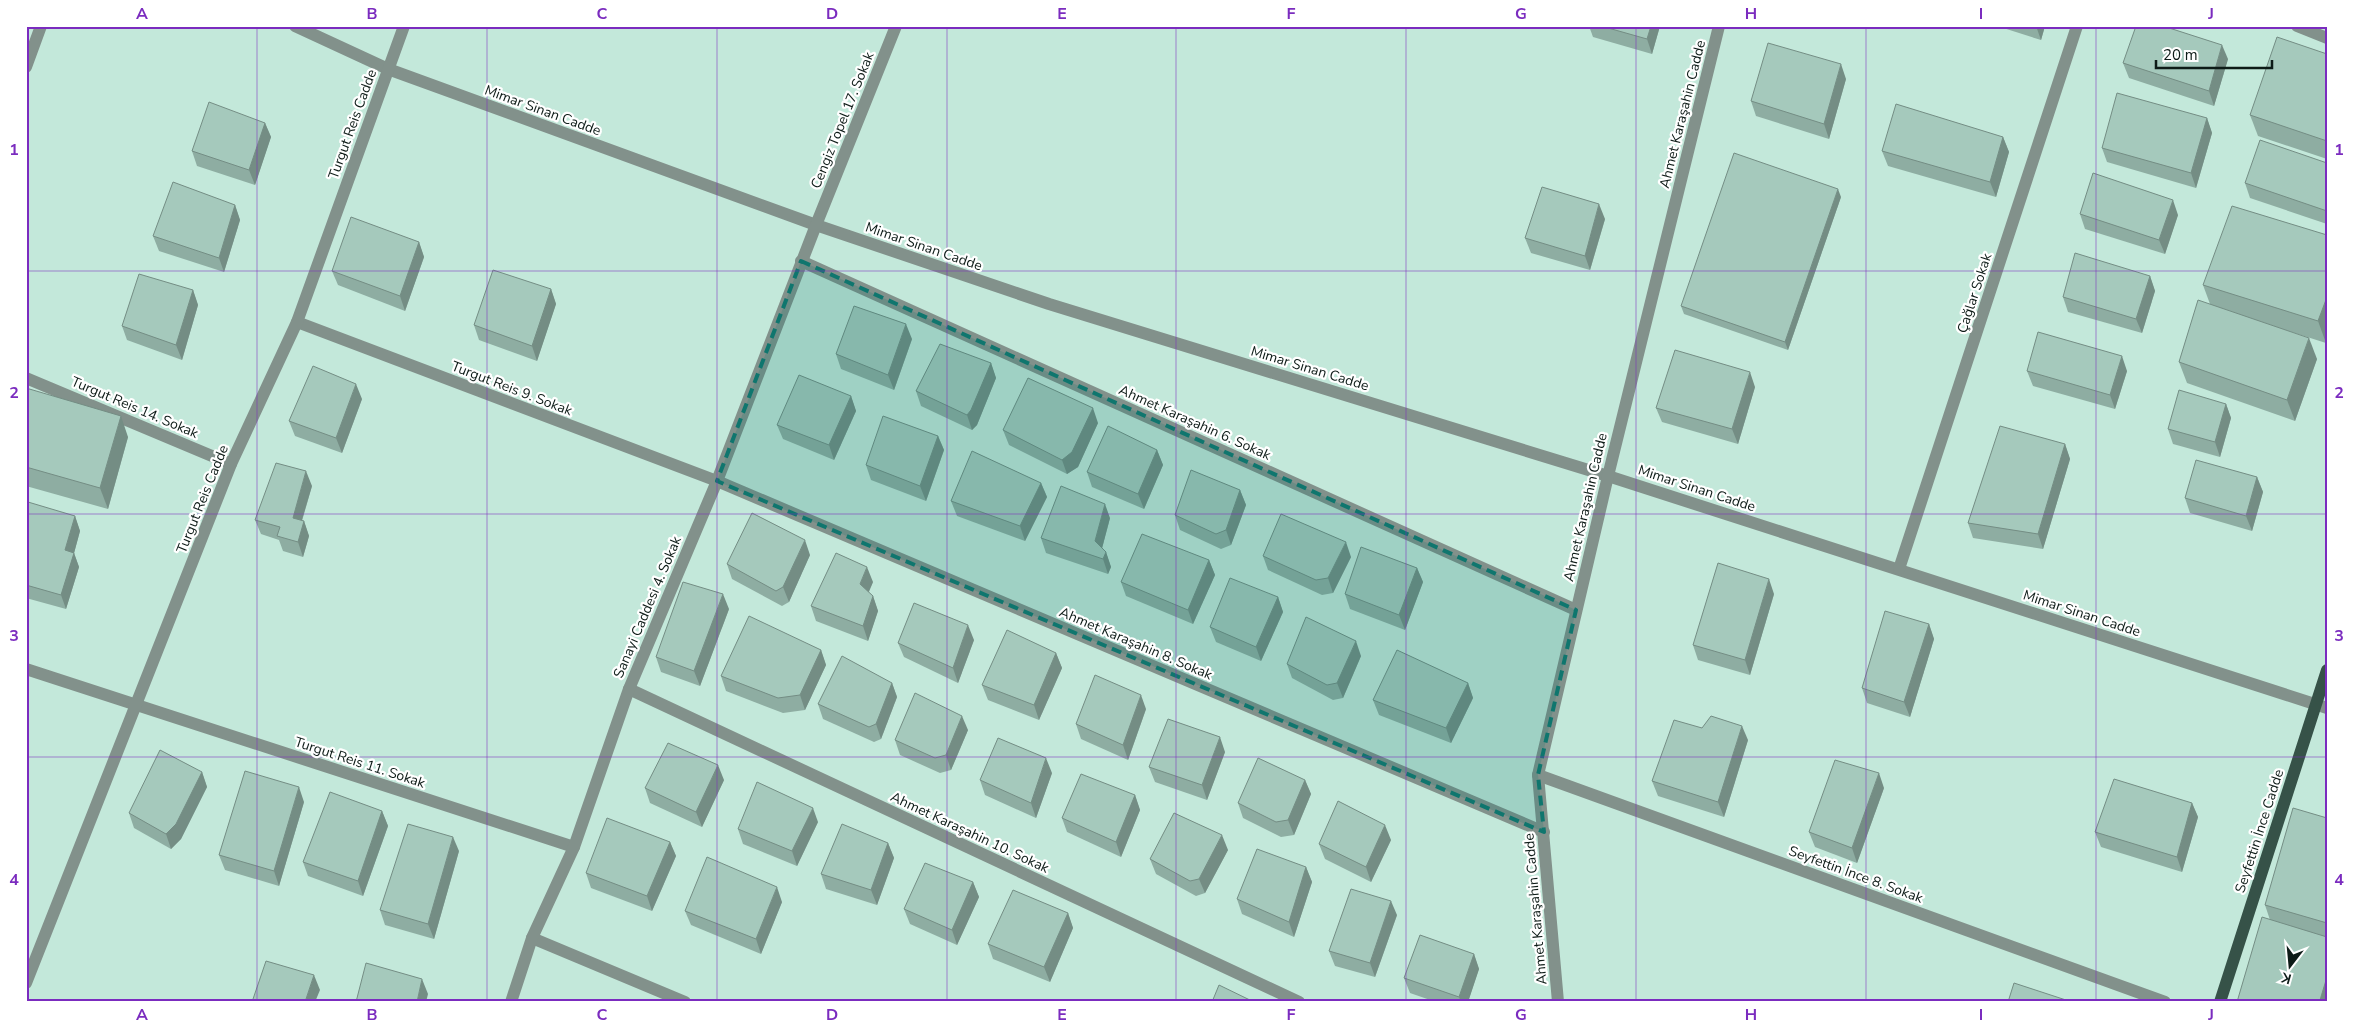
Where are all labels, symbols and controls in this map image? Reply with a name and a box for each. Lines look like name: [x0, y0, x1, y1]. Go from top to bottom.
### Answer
text: A: [136, 3, 148, 25]
text: B: [366, 3, 378, 25]
text: C: [597, 3, 608, 25]
text: D: [826, 3, 838, 25]
text: E: [1057, 3, 1067, 25]
text: F: [1287, 3, 1296, 25]
text: G: [1515, 3, 1527, 25]
text: H: [1745, 3, 1757, 25]
text: I: [1979, 3, 1983, 25]
text: J: [2207, 3, 2214, 25]
street label: Ahmet Karaşahin Cadde: [1655, 38, 1710, 190]
scale bar: [2156, 38, 2272, 70]
text: 20 m: [2163, 45, 2198, 65]
street label: Cengiz Topel 17. Sokak: [806, 48, 879, 191]
street label: Turgut Reis Cadde: [324, 67, 381, 182]
street label: Mimar Sinan Cadde: [482, 81, 604, 140]
text: 1: [9, 139, 19, 161]
text: 1: [2334, 139, 2344, 161]
street label: Mimar Sinan Cadde: [863, 218, 985, 275]
street label: Çağlar Sokak: [1953, 250, 1997, 335]
street label: Mimar Sinan Cadde: [1249, 341, 1371, 395]
street label: Turgut Reis 9. Sokak: [449, 357, 576, 421]
street label: Turgut Reis 14. Sokak: [68, 372, 202, 443]
street label: Ahmet Karaşahin 6. Sokak: [1116, 380, 1275, 465]
text: 2: [9, 382, 19, 404]
text: 2: [2334, 382, 2344, 404]
street label: Ahmet Karaşahin Cadde: [1559, 431, 1612, 583]
street label: Turgut Reis Cadde: [172, 442, 233, 556]
street label: Mimar Sinan Cadde: [1636, 461, 1758, 516]
street label: Sanayi Caddesi 4. Sokak: [609, 532, 686, 681]
street label: Mimar Sinan Cadde: [2021, 586, 2143, 641]
street label: Ahmet Karaşahin 8. Sokak: [1056, 603, 1216, 685]
text: 3: [9, 625, 19, 647]
text: 3: [2334, 625, 2344, 647]
street label: Turgut Reis 11. Sokak: [292, 732, 429, 793]
street label: Seyfettin İnce Cadde: [2231, 767, 2288, 895]
street label: Ahmet Karaşahin 10. Sokak: [887, 787, 1053, 878]
street label: Ahmet Karaşahin Cadde: [1519, 832, 1552, 985]
street label: Seyfettin İnce 8. Sokak: [1786, 841, 1926, 908]
text: 4: [9, 869, 19, 891]
text: 4: [2334, 869, 2344, 891]
north arrow: [2266, 940, 2316, 990]
text: K: [2279, 967, 2294, 988]
text: A: [136, 1004, 148, 1026]
text: B: [366, 1004, 378, 1026]
text: C: [597, 1004, 608, 1026]
text: D: [826, 1004, 838, 1026]
text: E: [1057, 1004, 1067, 1026]
text: F: [1287, 1004, 1296, 1026]
text: G: [1515, 1004, 1527, 1026]
text: H: [1745, 1004, 1757, 1026]
text: I: [1979, 1004, 1983, 1026]
text: J: [2207, 1004, 2214, 1026]

